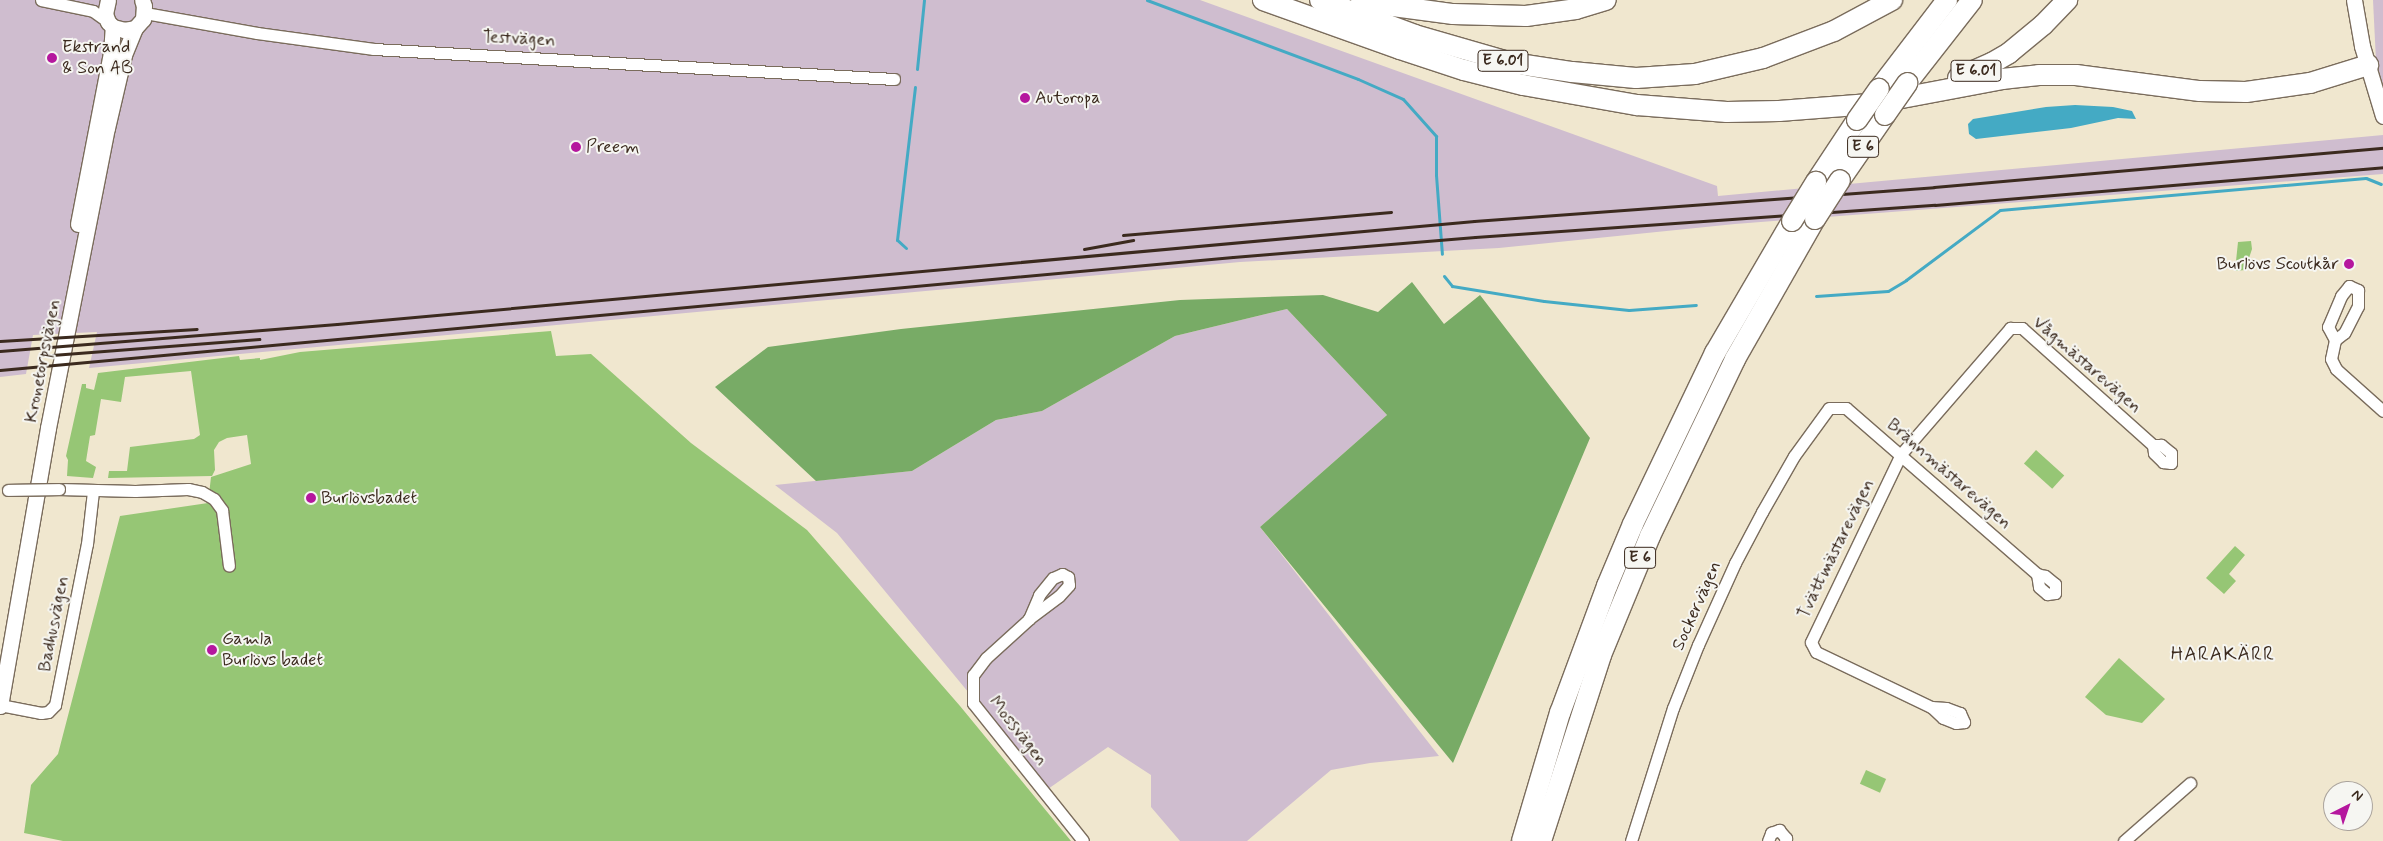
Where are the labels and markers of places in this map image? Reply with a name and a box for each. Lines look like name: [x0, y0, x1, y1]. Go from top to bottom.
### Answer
place label: Ekstrand & Son AB: [62, 37, 133, 80]
marker: Ekstrand & Son AB: [46, 52, 58, 64]
place label: Autoropa: [1035, 87, 1100, 109]
marker: Autoropa: [1019, 92, 1031, 104]
place label: Preem: [586, 136, 640, 158]
marker: Preem: [570, 141, 582, 153]
place label: Burlövs Scoutkår: [2213, 253, 2339, 275]
marker: Burlövs Scoutkår: [2343, 258, 2355, 270]
place label: Burlövsbadet: [321, 487, 417, 509]
marker: Burlövsbadet: [305, 492, 317, 504]
place label: Gamla Burlövs badet: [222, 629, 325, 672]
marker: Gamla Burlövs badet: [206, 644, 218, 656]

